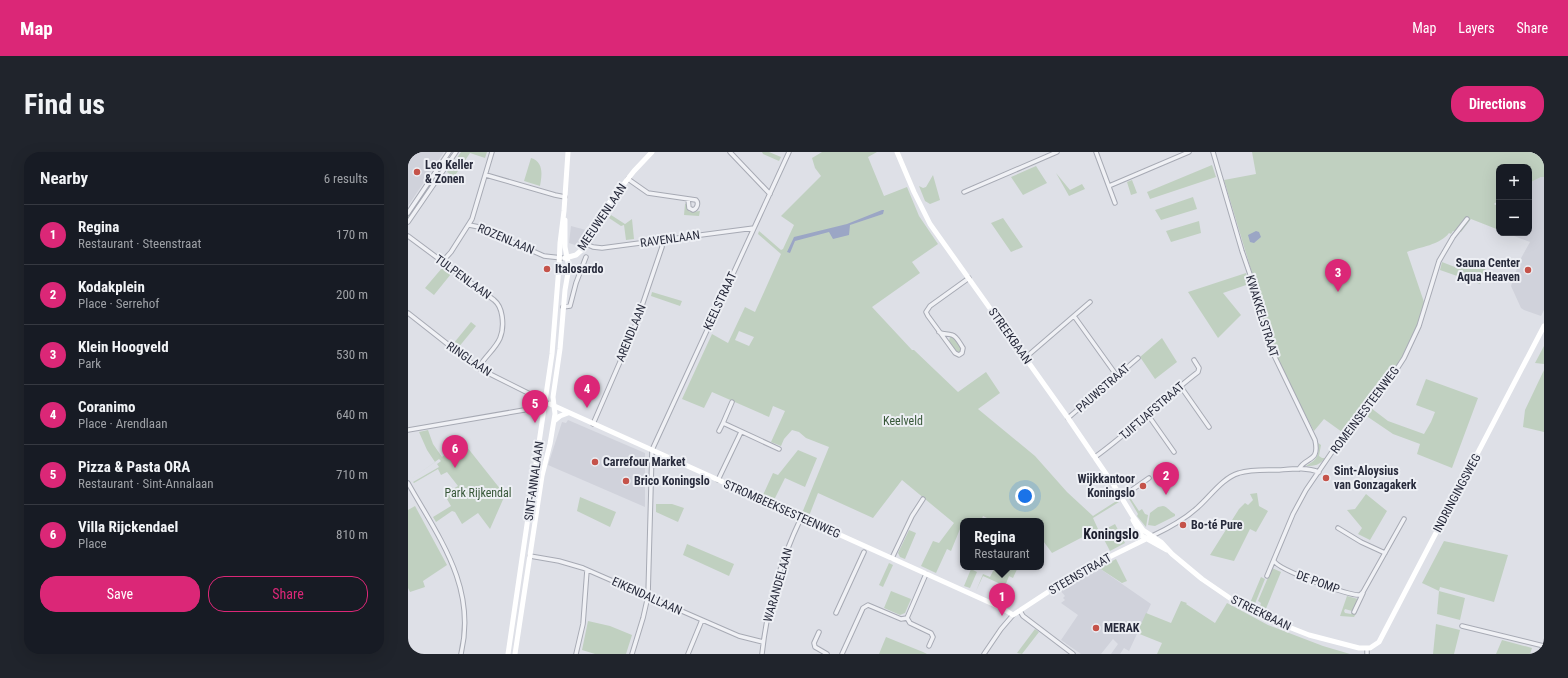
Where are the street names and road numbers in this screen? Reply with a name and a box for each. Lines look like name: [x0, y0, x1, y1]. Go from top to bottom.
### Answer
street label: MEEUWENLAAN: [575, 181, 629, 253]
street label: ROZENLAAN: [476, 221, 536, 257]
street label: RAVENLAAN: [639, 228, 701, 250]
street label: TULPENLAAN: [432, 252, 494, 302]
street label: KEELSTRAAT: [700, 270, 740, 332]
street label: KWAKKELSTRAAT: [1243, 273, 1281, 359]
street label: ARENDLAAN: [613, 302, 649, 364]
street label: STREEKBAAN: [986, 305, 1034, 367]
street label: RINGLAAN: [444, 339, 494, 379]
street label: PAUWSTRAAT: [1073, 361, 1133, 415]
street label: ROMEINSESTEENWEG: [1328, 364, 1402, 456]
street label: TJIFTJAFSTRAAT: [1117, 379, 1187, 443]
street label: SINT-ANNALAAN: [521, 440, 547, 522]
street label: INDRINGINGSWEG: [1430, 451, 1484, 535]
street label: STROMBEEKSESTEENWEG: [721, 477, 843, 541]
street label: WARANDELAAN: [761, 546, 795, 624]
street label: STEENSTRAAT: [1046, 550, 1114, 598]
street label: DE POMP: [1294, 568, 1342, 596]
street label: EIKENDALLAAN: [610, 574, 684, 618]
street label: STREEKBAAN: [1229, 592, 1293, 634]

